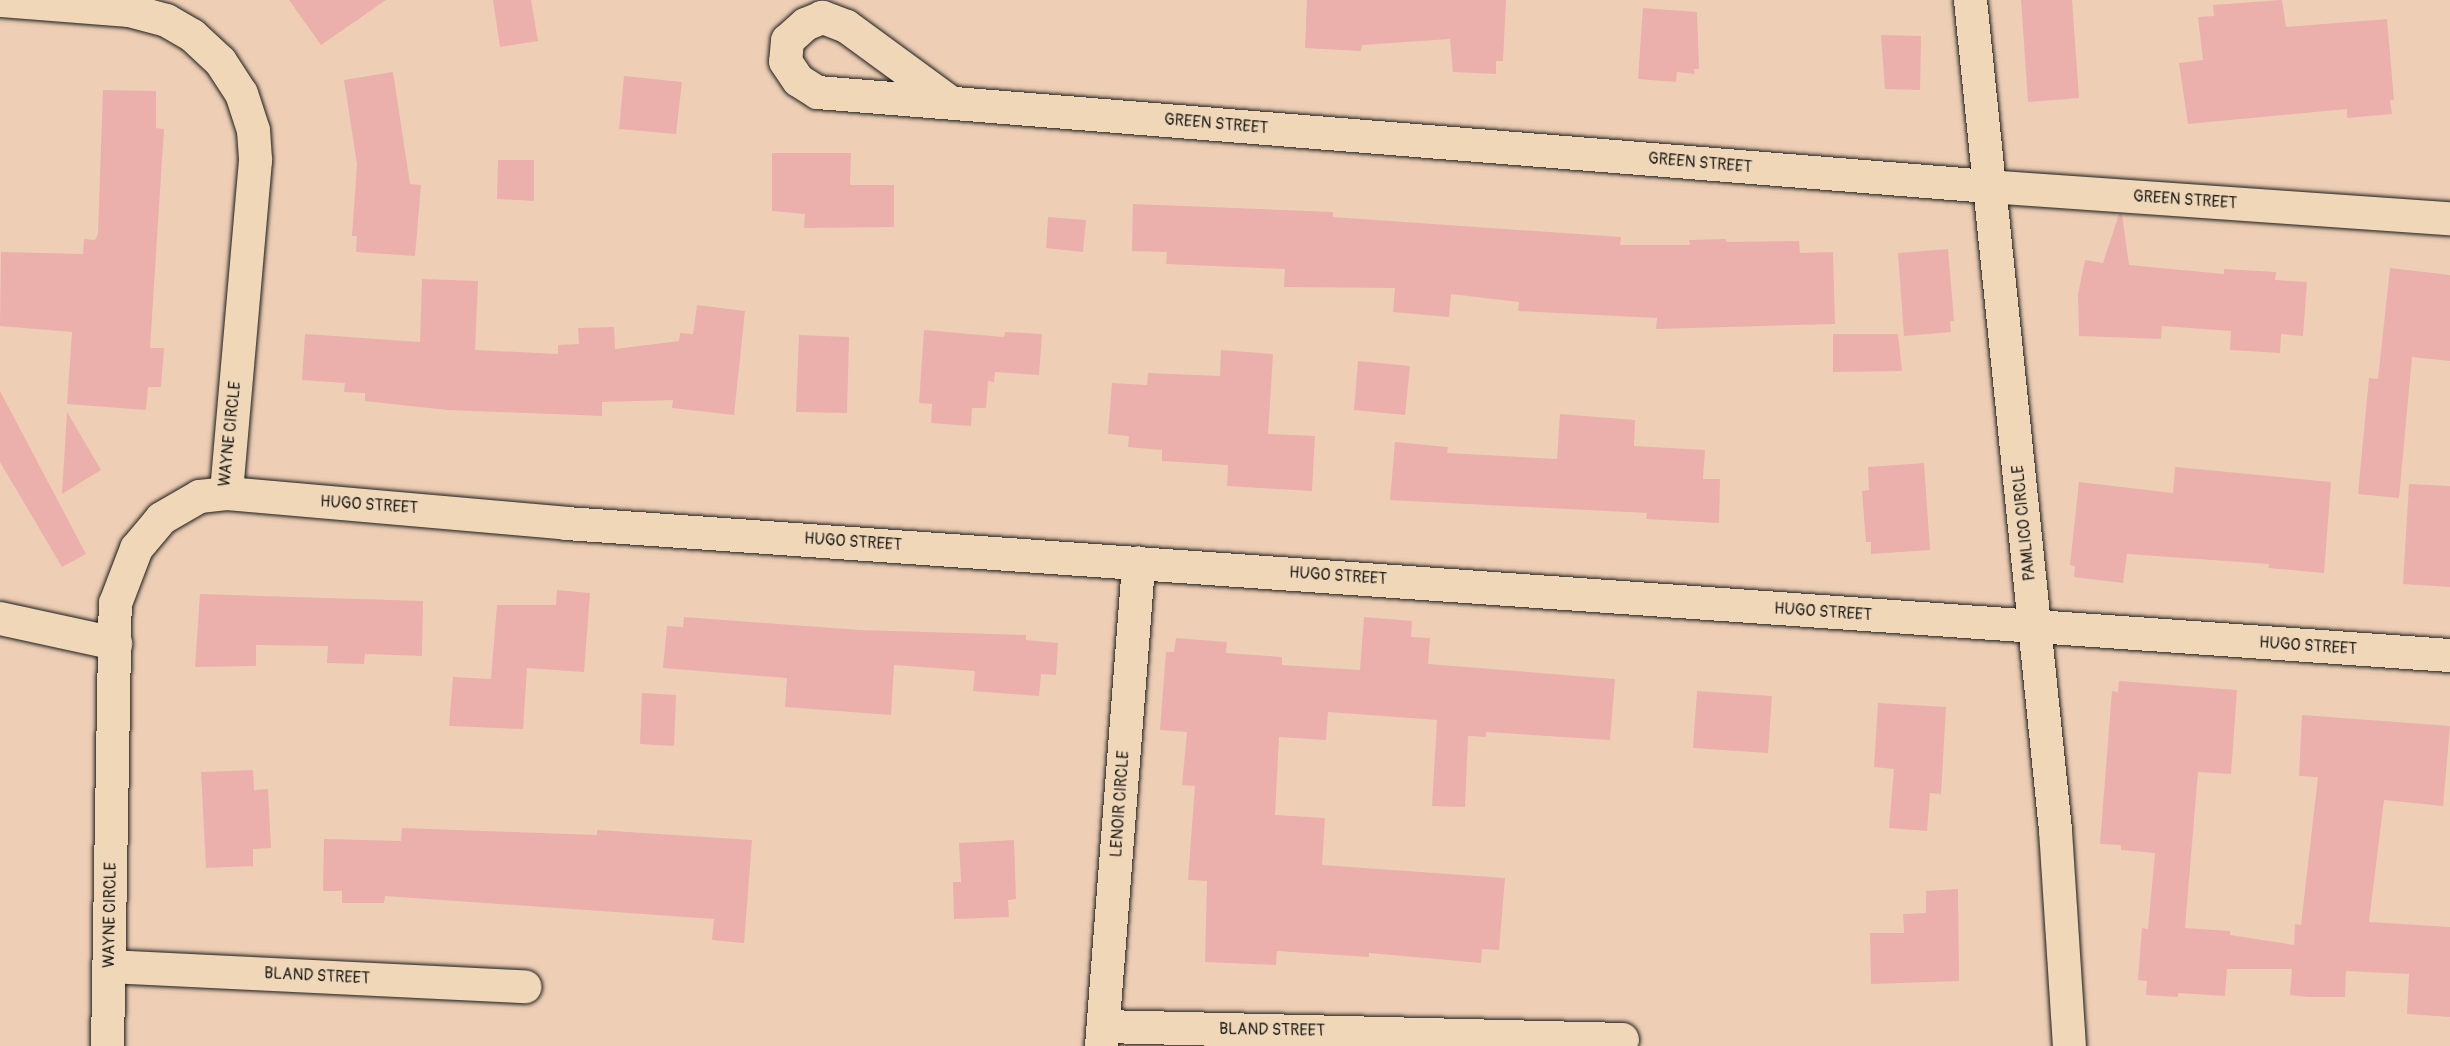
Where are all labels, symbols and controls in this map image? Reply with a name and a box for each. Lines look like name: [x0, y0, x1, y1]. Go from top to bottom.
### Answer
street label: GREEN STREET: [1163, 110, 1269, 138]
street label: GREEN STREET: [1647, 149, 1753, 177]
street label: GREEN STREET: [2132, 187, 2238, 213]
street label: WAYNE CIRCLE: [215, 380, 245, 488]
street label: PAMLICO CIRCLE: [2008, 464, 2040, 582]
street label: HUGO STREET: [319, 492, 419, 518]
street label: HUGO STREET: [803, 529, 903, 555]
street label: HUGO STREET: [1288, 563, 1388, 589]
street label: HUGO STREET: [1773, 599, 1873, 625]
street label: HUGO STREET: [2258, 633, 2358, 659]
street label: LENOIR CIRCLE: [1107, 750, 1133, 858]
street label: WAYNE CIRCLE: [99, 862, 121, 968]
street label: BLAND STREET: [264, 964, 370, 988]
street label: BLAND STREET: [1219, 1019, 1325, 1041]

